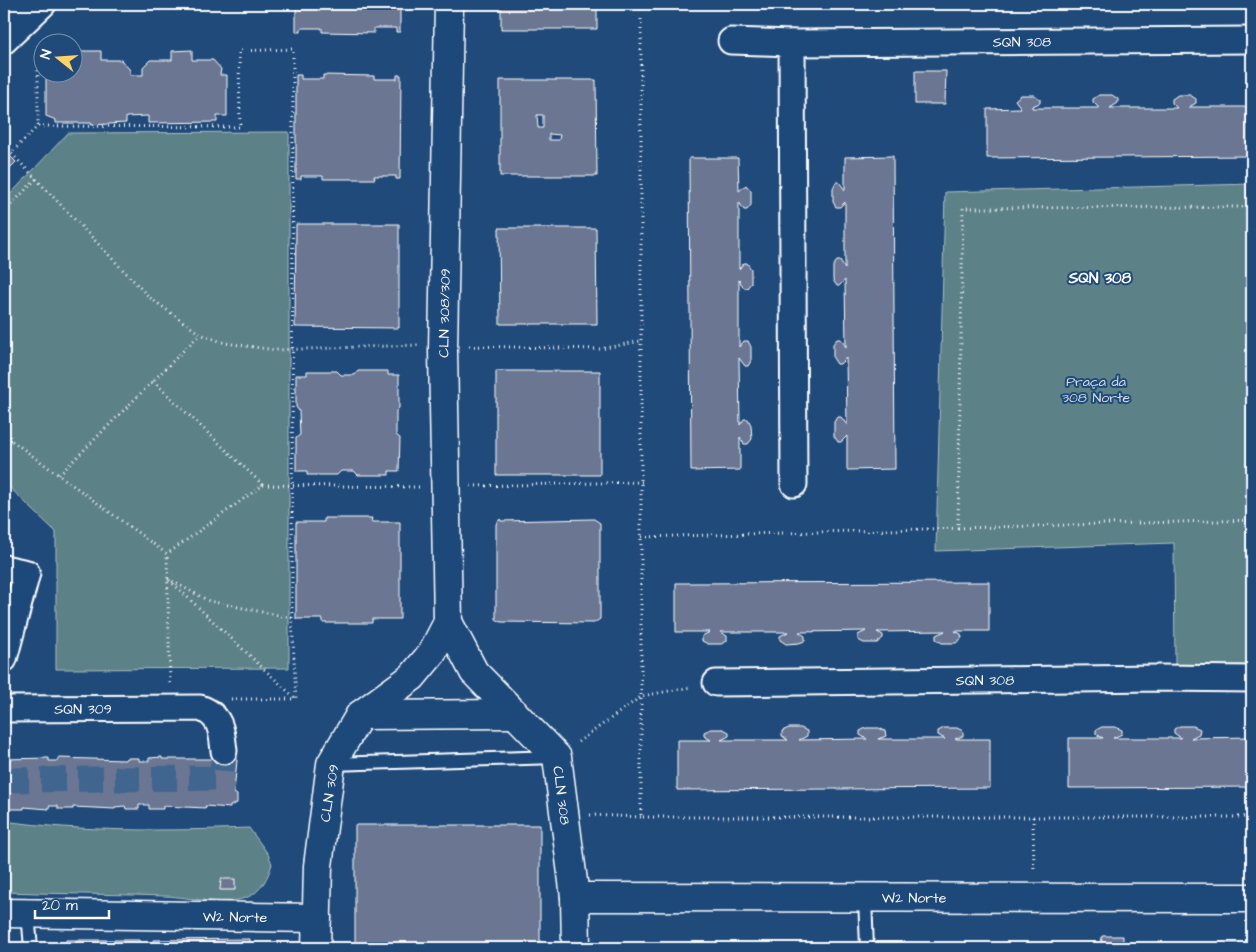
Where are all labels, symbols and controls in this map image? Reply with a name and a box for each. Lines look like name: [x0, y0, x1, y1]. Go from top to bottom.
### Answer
north arrow: [32, 32, 82, 82]
street label: SQN 308: [993, 32, 1051, 53]
text: N: [36, 47, 57, 62]
street label: CLN 308/309: [434, 268, 456, 358]
district label: SQN 308: [1068, 268, 1132, 289]
park label: Praça da 308 Norte: [1062, 372, 1131, 408]
street label: SQN 308: [956, 671, 1014, 691]
street label: SQN 309: [54, 699, 112, 720]
street label: CLN 309: [316, 763, 344, 823]
street label: CLN 308: [547, 765, 575, 826]
scale bar: [35, 887, 109, 919]
street label: W2 Norte: [882, 888, 947, 909]
text: 20 m: [42, 895, 78, 916]
street label: W2 Norte: [203, 907, 268, 928]

